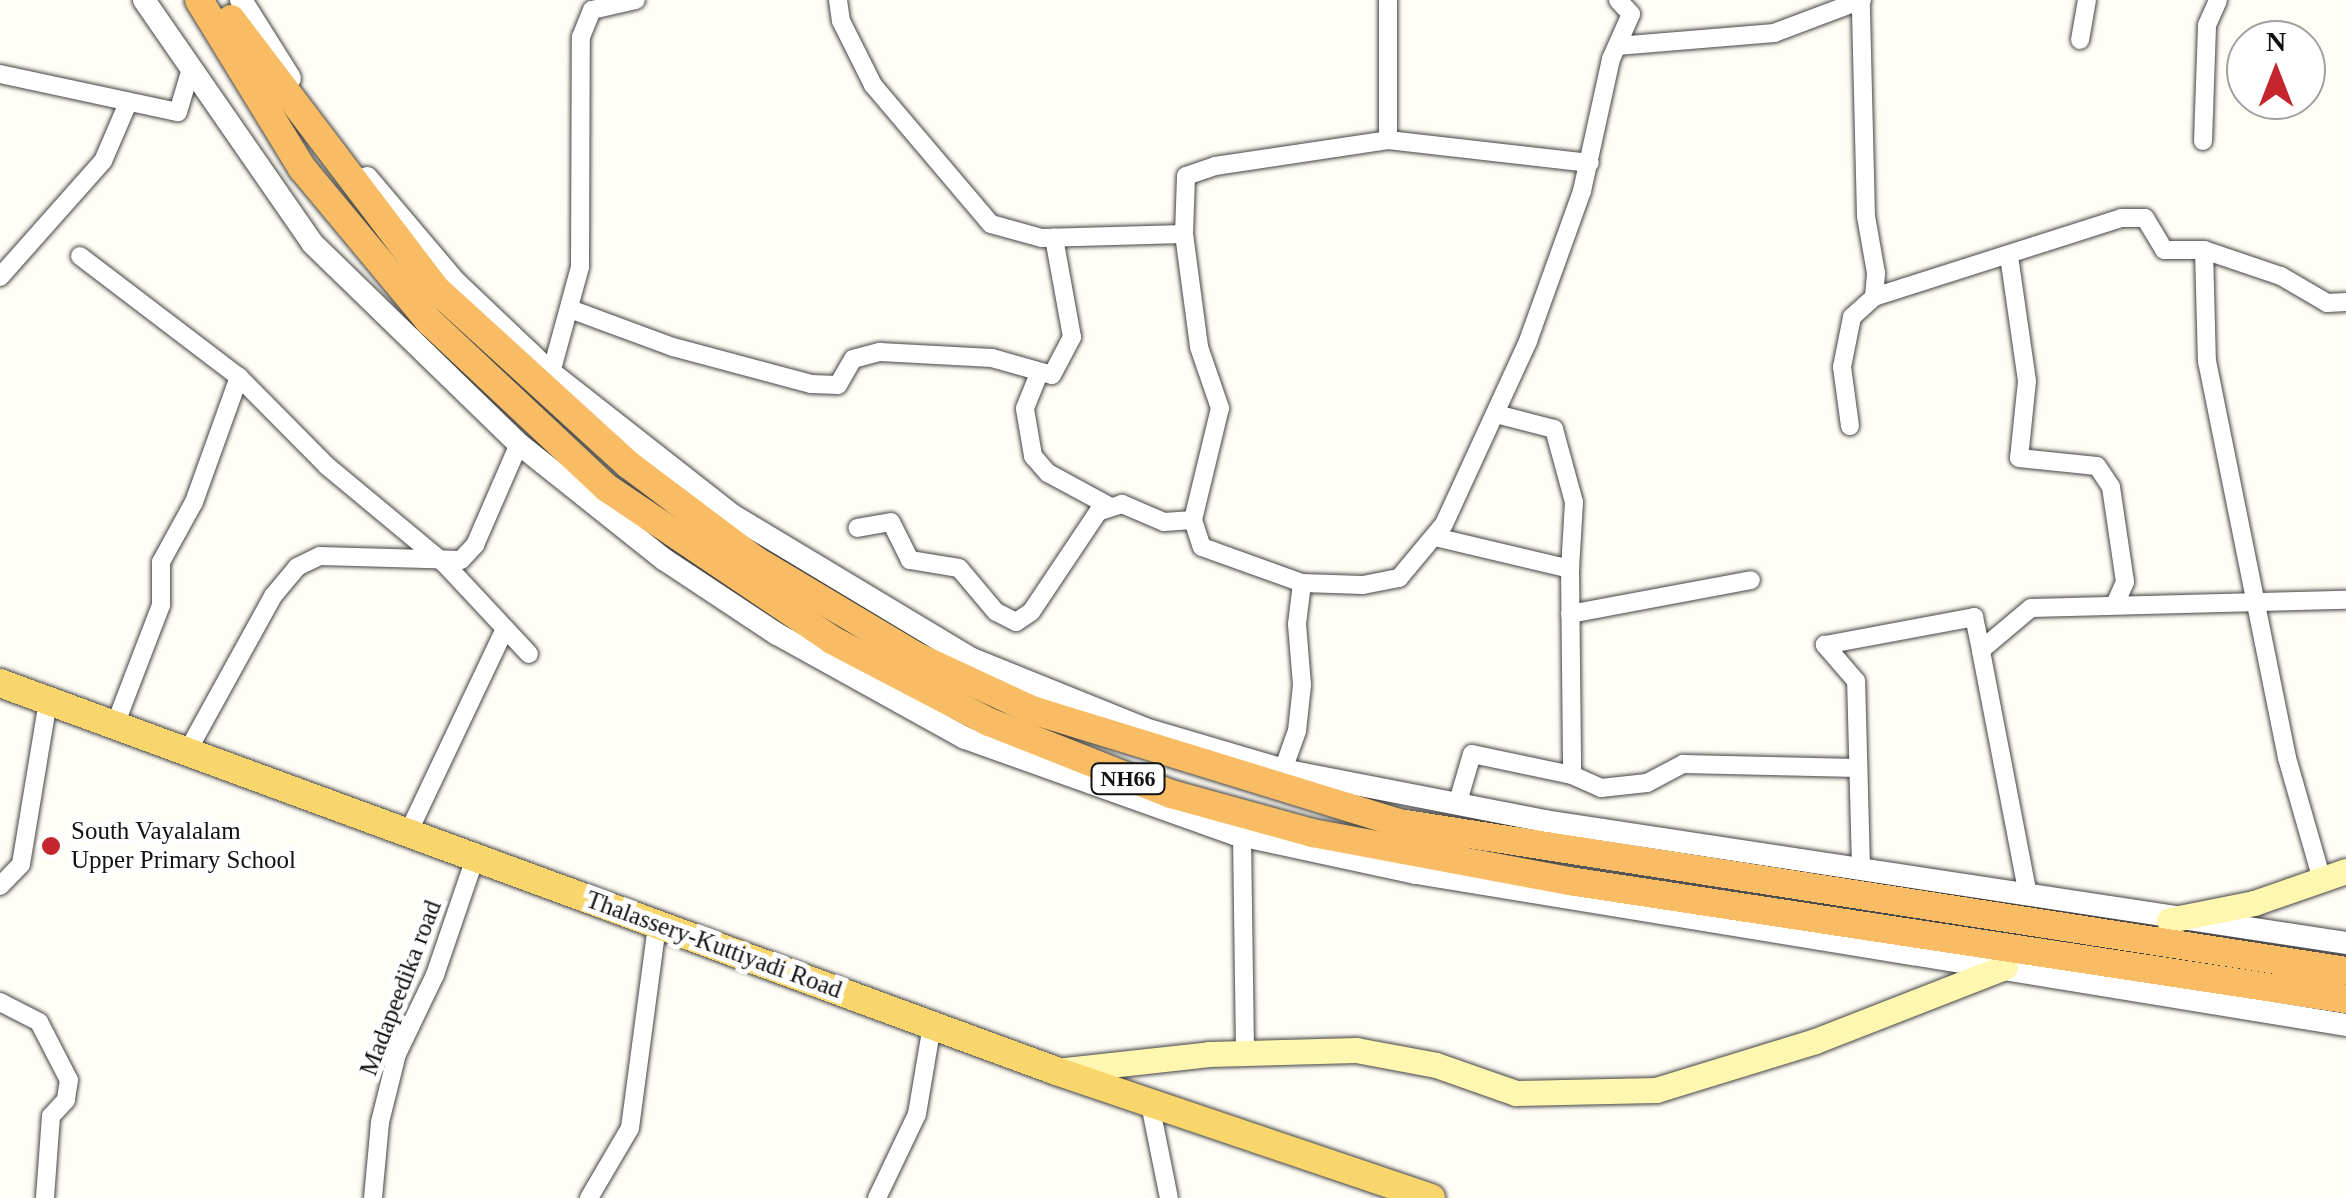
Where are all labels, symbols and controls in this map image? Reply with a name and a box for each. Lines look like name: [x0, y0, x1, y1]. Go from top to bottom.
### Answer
north arrow: [2226, 20, 2326, 120]
text: N: [2266, 26, 2286, 57]
road number: NH66: [1090, 762, 1166, 796]
place label: South Vayalalam Upper Primary School: [71, 817, 296, 876]
marker: South Vayalalam Upper Primary School: [40, 835, 62, 857]
street label: Thalassery-Kuttiyadi Road: [582, 885, 846, 1005]
street label: Madapeedika road: [354, 896, 448, 1080]

